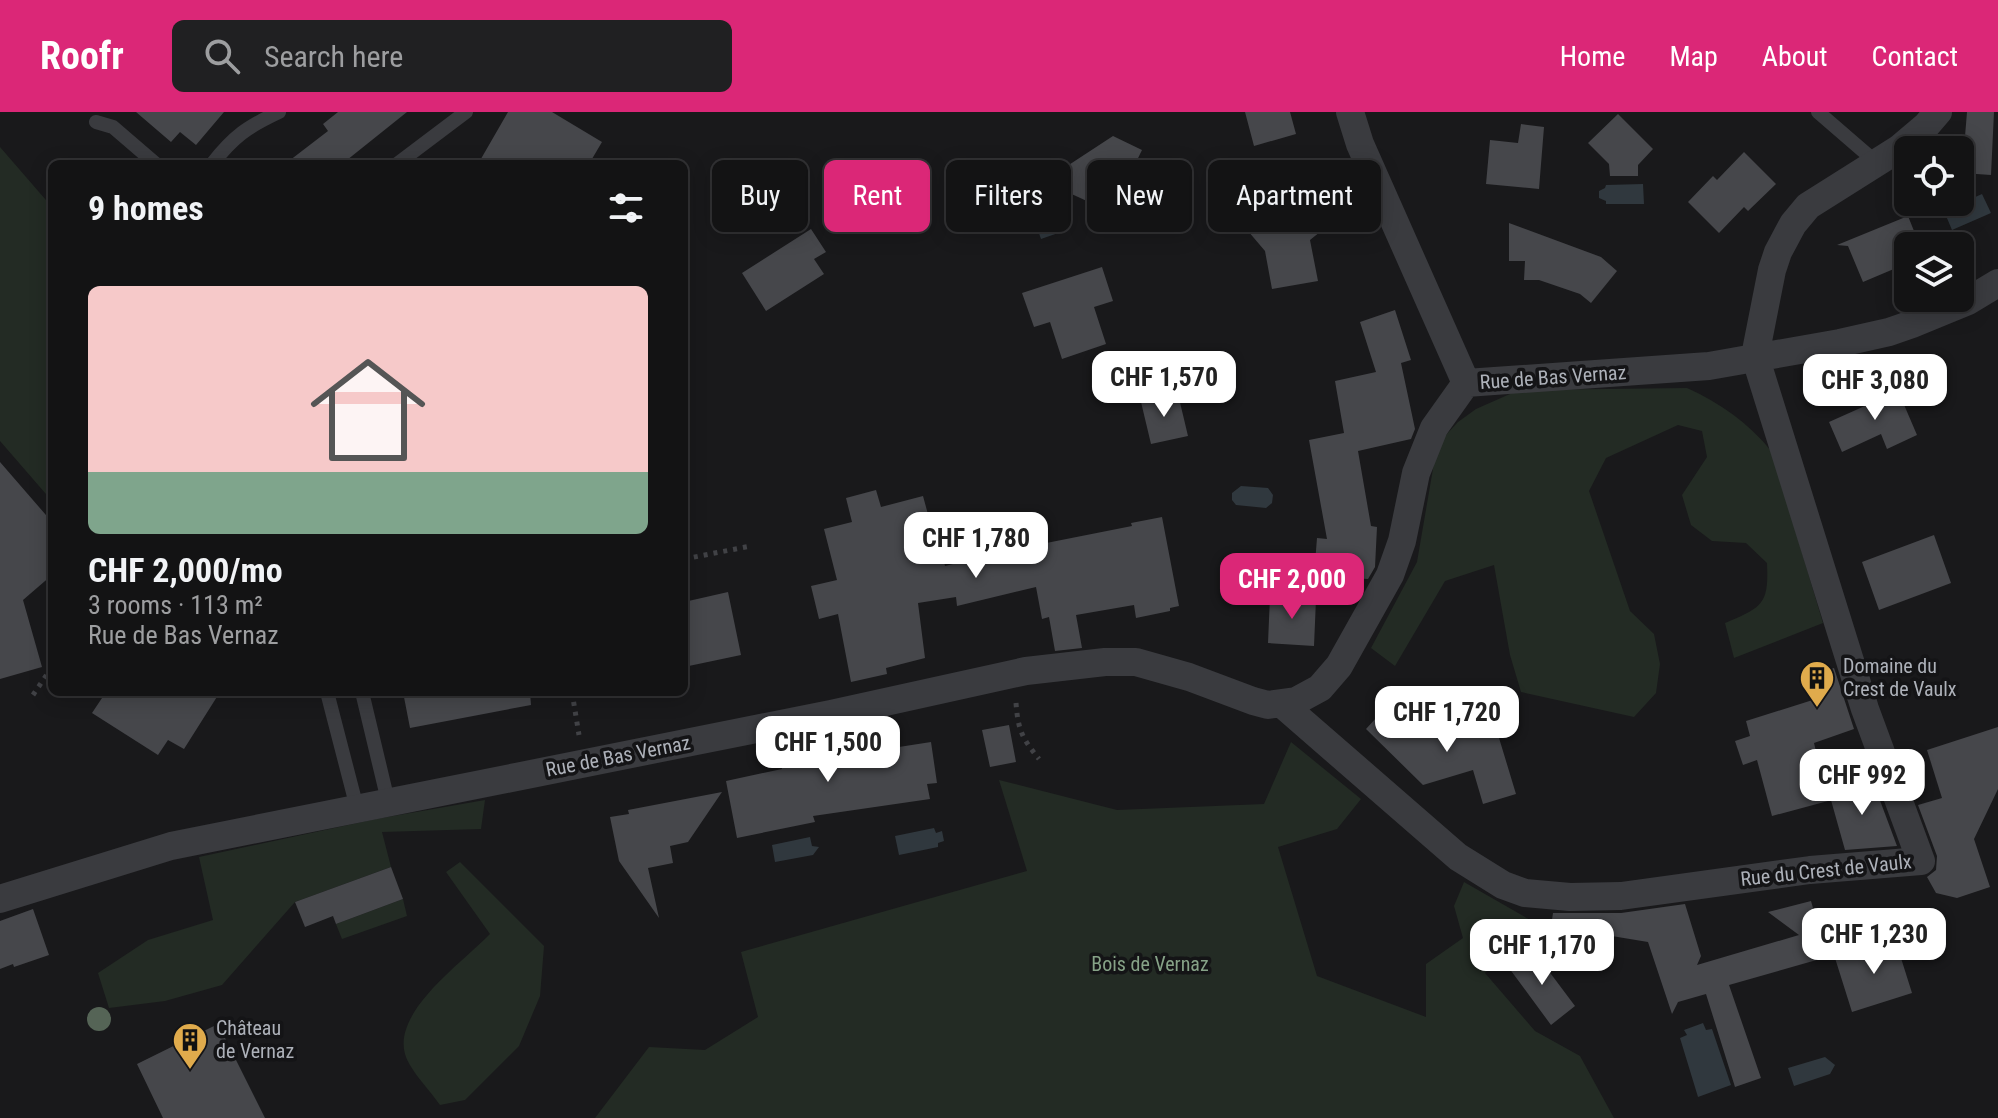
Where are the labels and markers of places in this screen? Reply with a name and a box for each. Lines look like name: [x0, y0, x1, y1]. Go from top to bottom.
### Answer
pin: CHF 1,570: [1072, 351, 1256, 419]
pin: CHF 3,080: [1783, 354, 1967, 422]
pin: CHF 1,780: [884, 512, 1068, 580]
pin: CHF 2,000: [1200, 553, 1384, 621]
place label: Domaine du Crest de Vaulx: [1843, 654, 1957, 701]
building icon: Domaine du Crest de Vaulx: [1798, 659, 1836, 709]
pin: CHF 1,720: [1355, 686, 1539, 754]
pin: CHF 1,500: [736, 716, 920, 784]
pin: CHF 992: [1788, 749, 1936, 817]
pin: CHF 1,230: [1782, 908, 1966, 976]
pin: CHF 1,170: [1450, 919, 1634, 987]
place label: Château de Vernaz: [216, 1016, 294, 1063]
building icon: Château de Vernaz: [171, 1021, 209, 1071]

